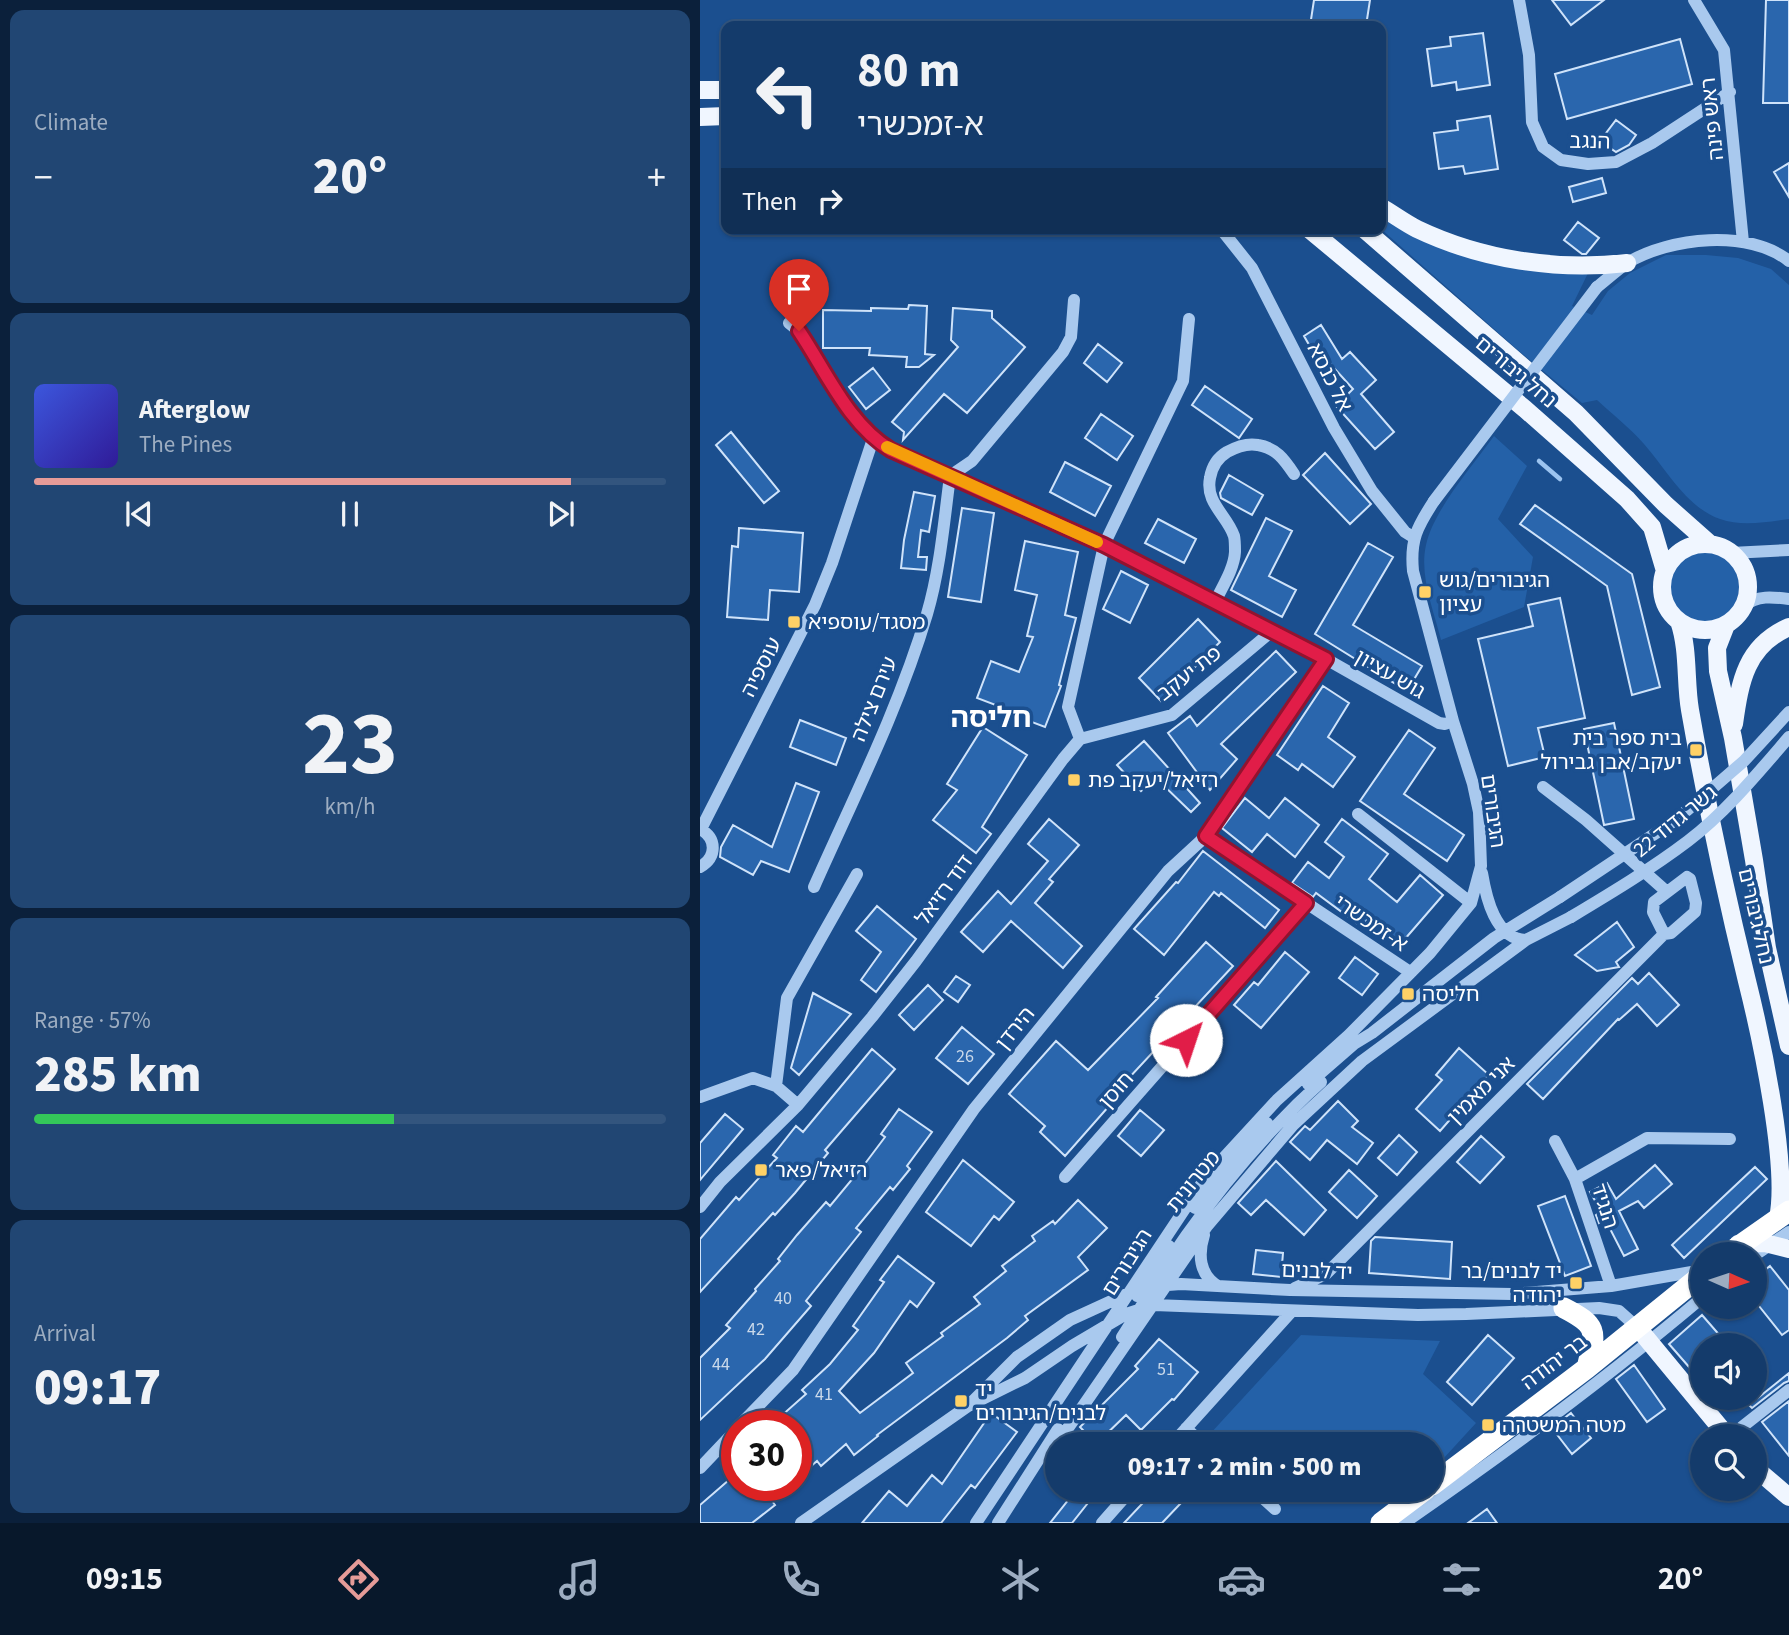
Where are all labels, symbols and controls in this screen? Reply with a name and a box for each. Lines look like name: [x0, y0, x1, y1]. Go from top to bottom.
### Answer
text: 80 m: [857, 36, 961, 106]
icon: left: [742, 49, 833, 140]
street label: ראש פינה: [1693, 76, 1731, 162]
text: א-זמכשרי: [857, 102, 984, 148]
text: Climate: [34, 106, 108, 139]
street label: הנגב: [1569, 126, 1611, 156]
text: 20°: [313, 140, 387, 214]
text: −: [34, 151, 53, 205]
text: +: [647, 151, 666, 205]
icon: right: [811, 182, 849, 220]
text: Then: [742, 183, 797, 220]
pin: [769, 259, 829, 331]
icon: arrive: [780, 270, 818, 308]
street label: נחל גיבורים: [1469, 329, 1563, 415]
street label: אל כנסא: [1300, 337, 1360, 417]
text: Afterglow: [139, 391, 250, 428]
text: The Pines: [139, 428, 232, 461]
icon: previous: [120, 495, 158, 533]
icon: pause: [331, 495, 369, 533]
icon: next: [542, 495, 580, 533]
place label: הגיבורים/גוש עציון: [1439, 565, 1550, 619]
marker: הגיבורים/גוש עציון: [1417, 584, 1433, 600]
place label: מסגד/עוספיא: [808, 607, 926, 637]
marker: מסגד/עוספיא: [786, 614, 802, 630]
street label: עוספיה: [733, 632, 789, 702]
street label: פת יעקב: [1150, 638, 1228, 708]
street label: גוש עציון: [1349, 642, 1431, 706]
street label: עירם צילה: [843, 652, 905, 746]
text: 23: [302, 680, 398, 809]
district label: חליסה: [950, 698, 1032, 738]
place label: בית ספר בית יעקב/אבן גבירול: [1540, 723, 1682, 777]
marker: בית ספר בית יעקב/אבן גבירול: [1688, 742, 1704, 758]
place label: רזיאל/יעקב פת: [1088, 765, 1219, 795]
marker: רזיאל/יעקב פת: [1066, 772, 1082, 788]
street label: הגיבורים: [1473, 772, 1513, 850]
street label: גשר גדוד 22: [1627, 778, 1723, 864]
text: km/h: [324, 790, 376, 823]
street label: דוד רזיאל: [908, 848, 980, 932]
street label: נחל גיבורים: [1730, 865, 1782, 967]
street label: א-זמכשרי: [1328, 887, 1414, 959]
place label: חליסה: [1422, 979, 1480, 1009]
marker: חליסה: [1400, 986, 1416, 1002]
street label: הירדן: [988, 1000, 1042, 1056]
position arrow: [1149, 1003, 1223, 1077]
text: Range · 57%: [34, 1004, 151, 1037]
text: 285 km: [34, 1038, 202, 1112]
house number: 26: [956, 1044, 974, 1069]
street label: אני מאמין: [1440, 1049, 1522, 1131]
street label: חוסן: [1091, 1065, 1141, 1115]
street label: מטרונית: [1159, 1143, 1227, 1218]
place label: רזיאל/פאר: [775, 1155, 867, 1185]
marker: רזיאל/פאר: [753, 1162, 769, 1178]
street label: הנגיד: [1584, 1180, 1626, 1232]
street label: הגיבורים: [1095, 1223, 1159, 1301]
north arrow: [1690, 1242, 1768, 1320]
map controls: [1690, 1242, 1767, 1501]
street label: יד לבנים: [1281, 1255, 1353, 1287]
place label: יד לבנים/בר יהודה: [1461, 1256, 1562, 1310]
marker: יד לבנים/בר יהודה: [1568, 1275, 1584, 1291]
house number: 40: [774, 1286, 792, 1311]
text: Arrival: [34, 1317, 96, 1350]
house number: 42: [747, 1317, 765, 1342]
street label: בר יהודה: [1515, 1327, 1593, 1397]
button: sound: [1690, 1333, 1767, 1410]
text: 09:17: [34, 1351, 161, 1425]
house number: 44: [712, 1352, 730, 1377]
house number: 51: [1157, 1357, 1175, 1382]
place label: יד לבנים/הגיבורים: [975, 1374, 1106, 1428]
house number: 41: [815, 1382, 833, 1407]
marker: יד לבנים/הגיבורים: [953, 1393, 969, 1409]
speed limit sign: 30: [721, 1410, 812, 1501]
place label: מטה המשטרה: [1502, 1410, 1626, 1440]
marker: מטה המשטרה: [1480, 1417, 1496, 1433]
button: search: [1690, 1424, 1767, 1501]
text: 09:17 · 2 min · 500 m: [1128, 1448, 1361, 1485]
icon: directions: [334, 1555, 383, 1604]
icon: music: [555, 1555, 604, 1604]
icon: phone: [776, 1555, 825, 1604]
icon: climate: [996, 1555, 1045, 1604]
icon: car: [1217, 1555, 1266, 1604]
icon: filters: [1437, 1555, 1486, 1604]
text: 09:15: [86, 1556, 163, 1602]
text: 20°: [1658, 1556, 1703, 1602]

